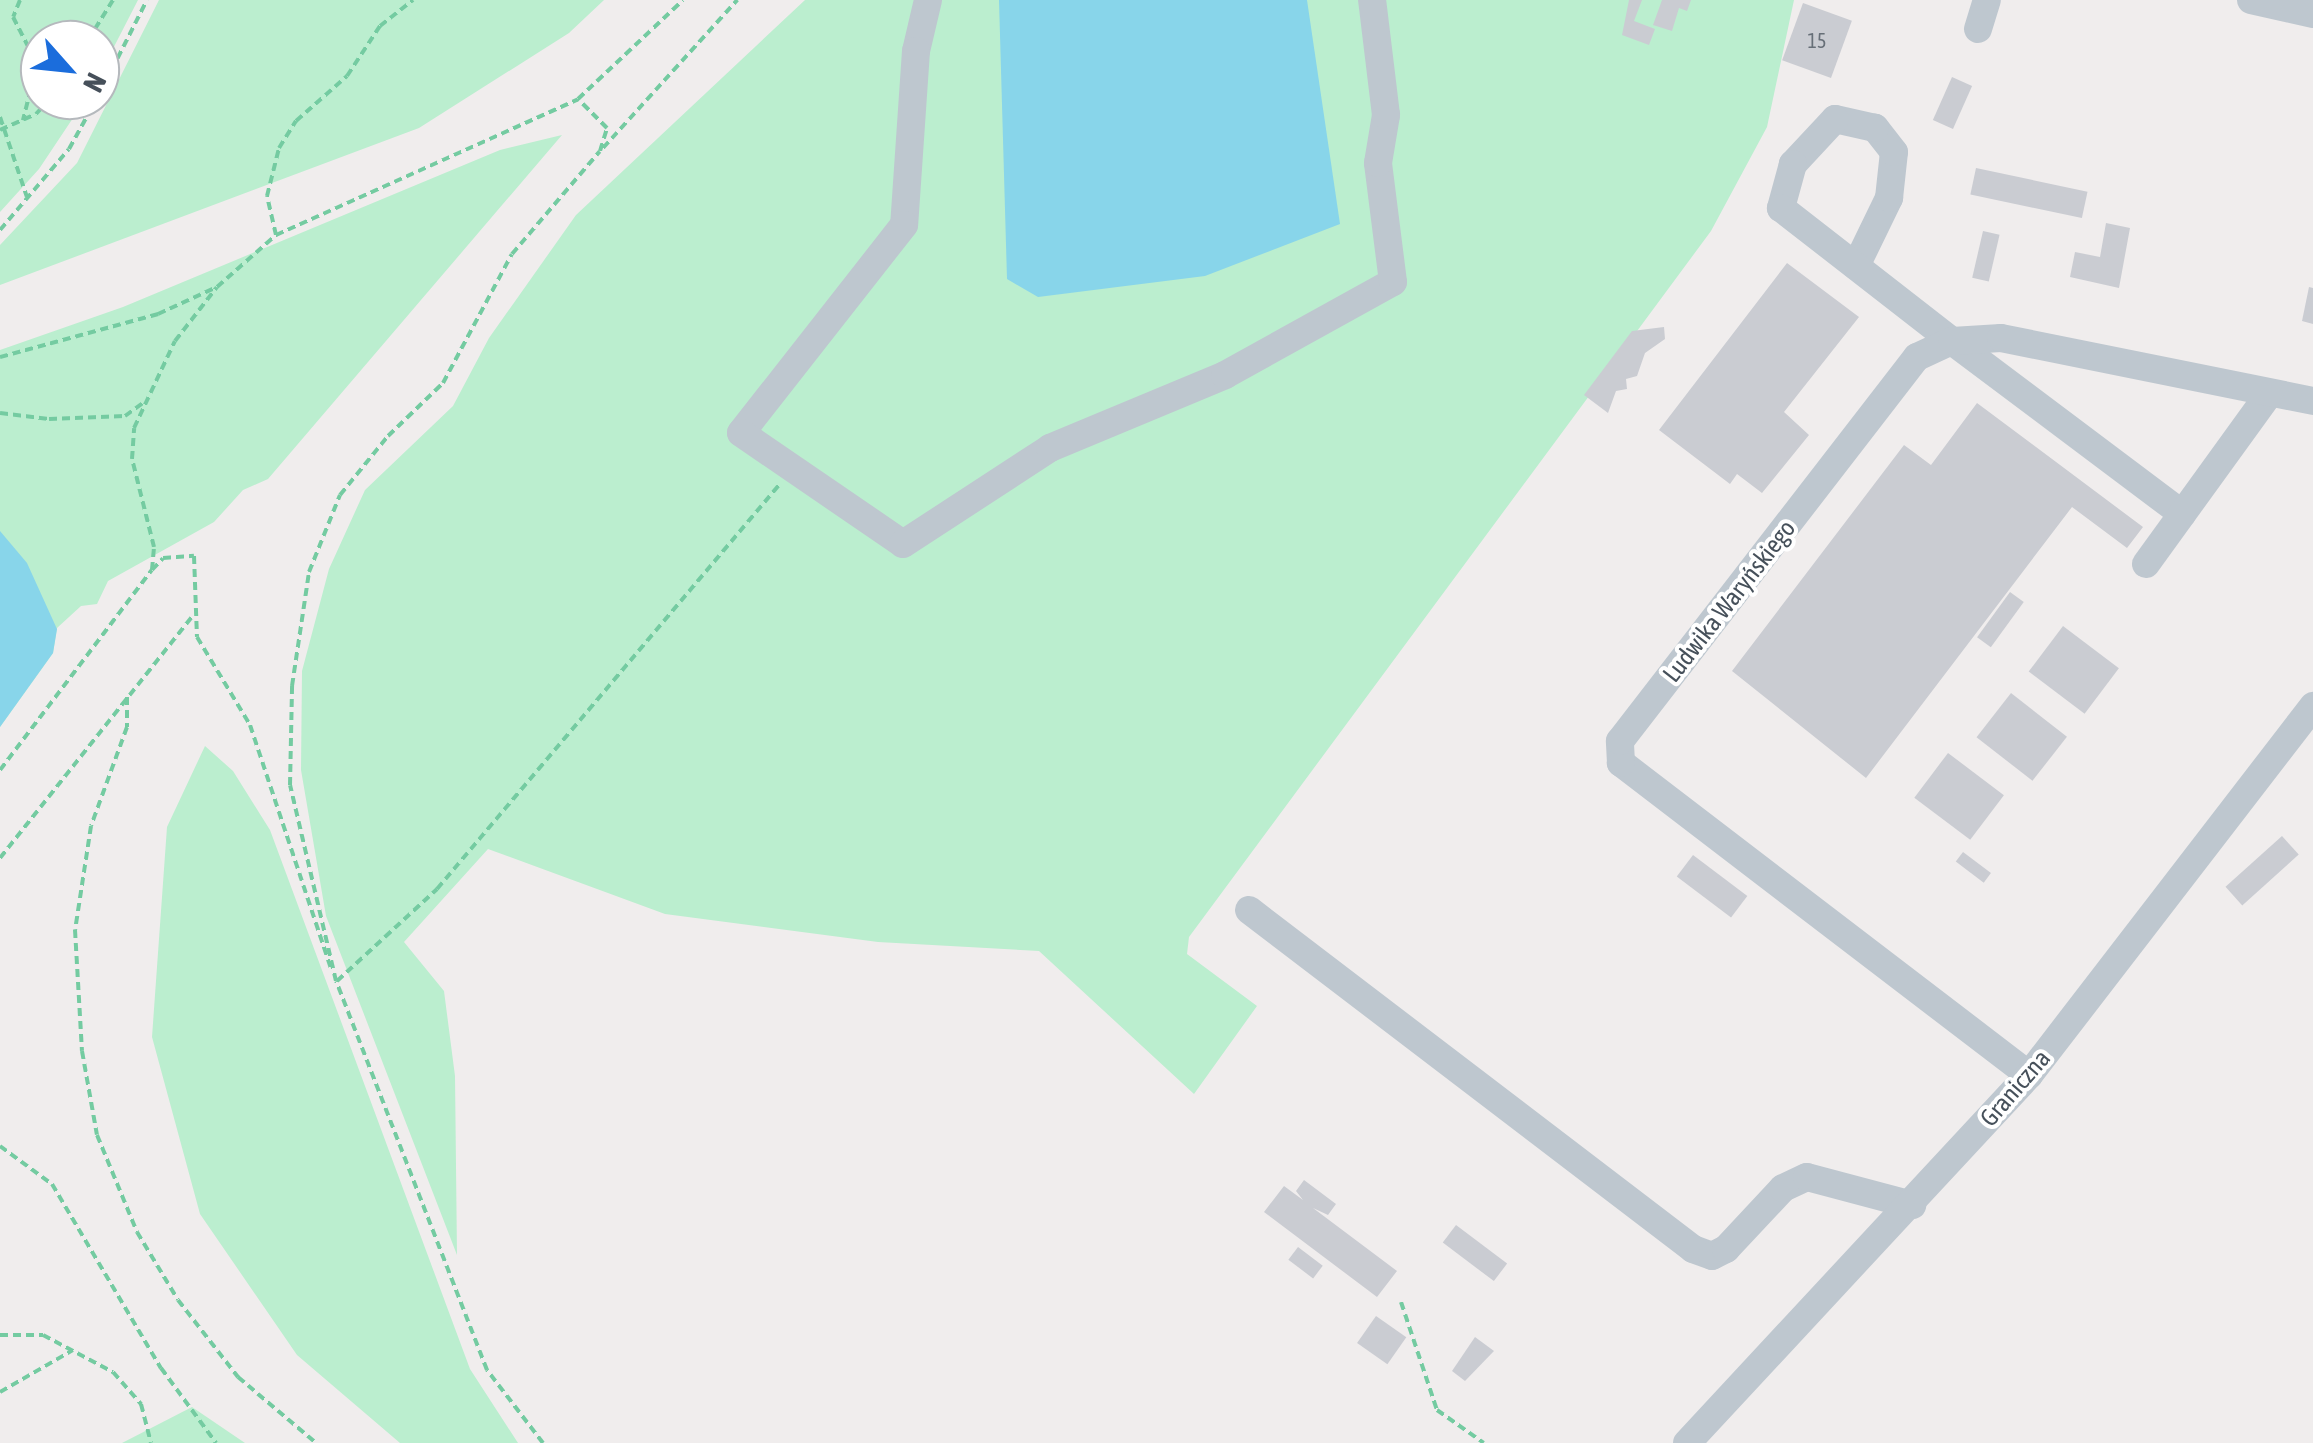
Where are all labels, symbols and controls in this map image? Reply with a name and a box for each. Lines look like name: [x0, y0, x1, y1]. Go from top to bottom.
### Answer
north arrow: [20, 20, 120, 120]
house number: 15: [1808, 28, 1826, 52]
text: N: [77, 68, 113, 97]
street label: Ludwika Waryńskiego: [1656, 514, 1802, 688]
street label: Graniczna: [1974, 1044, 2056, 1132]

